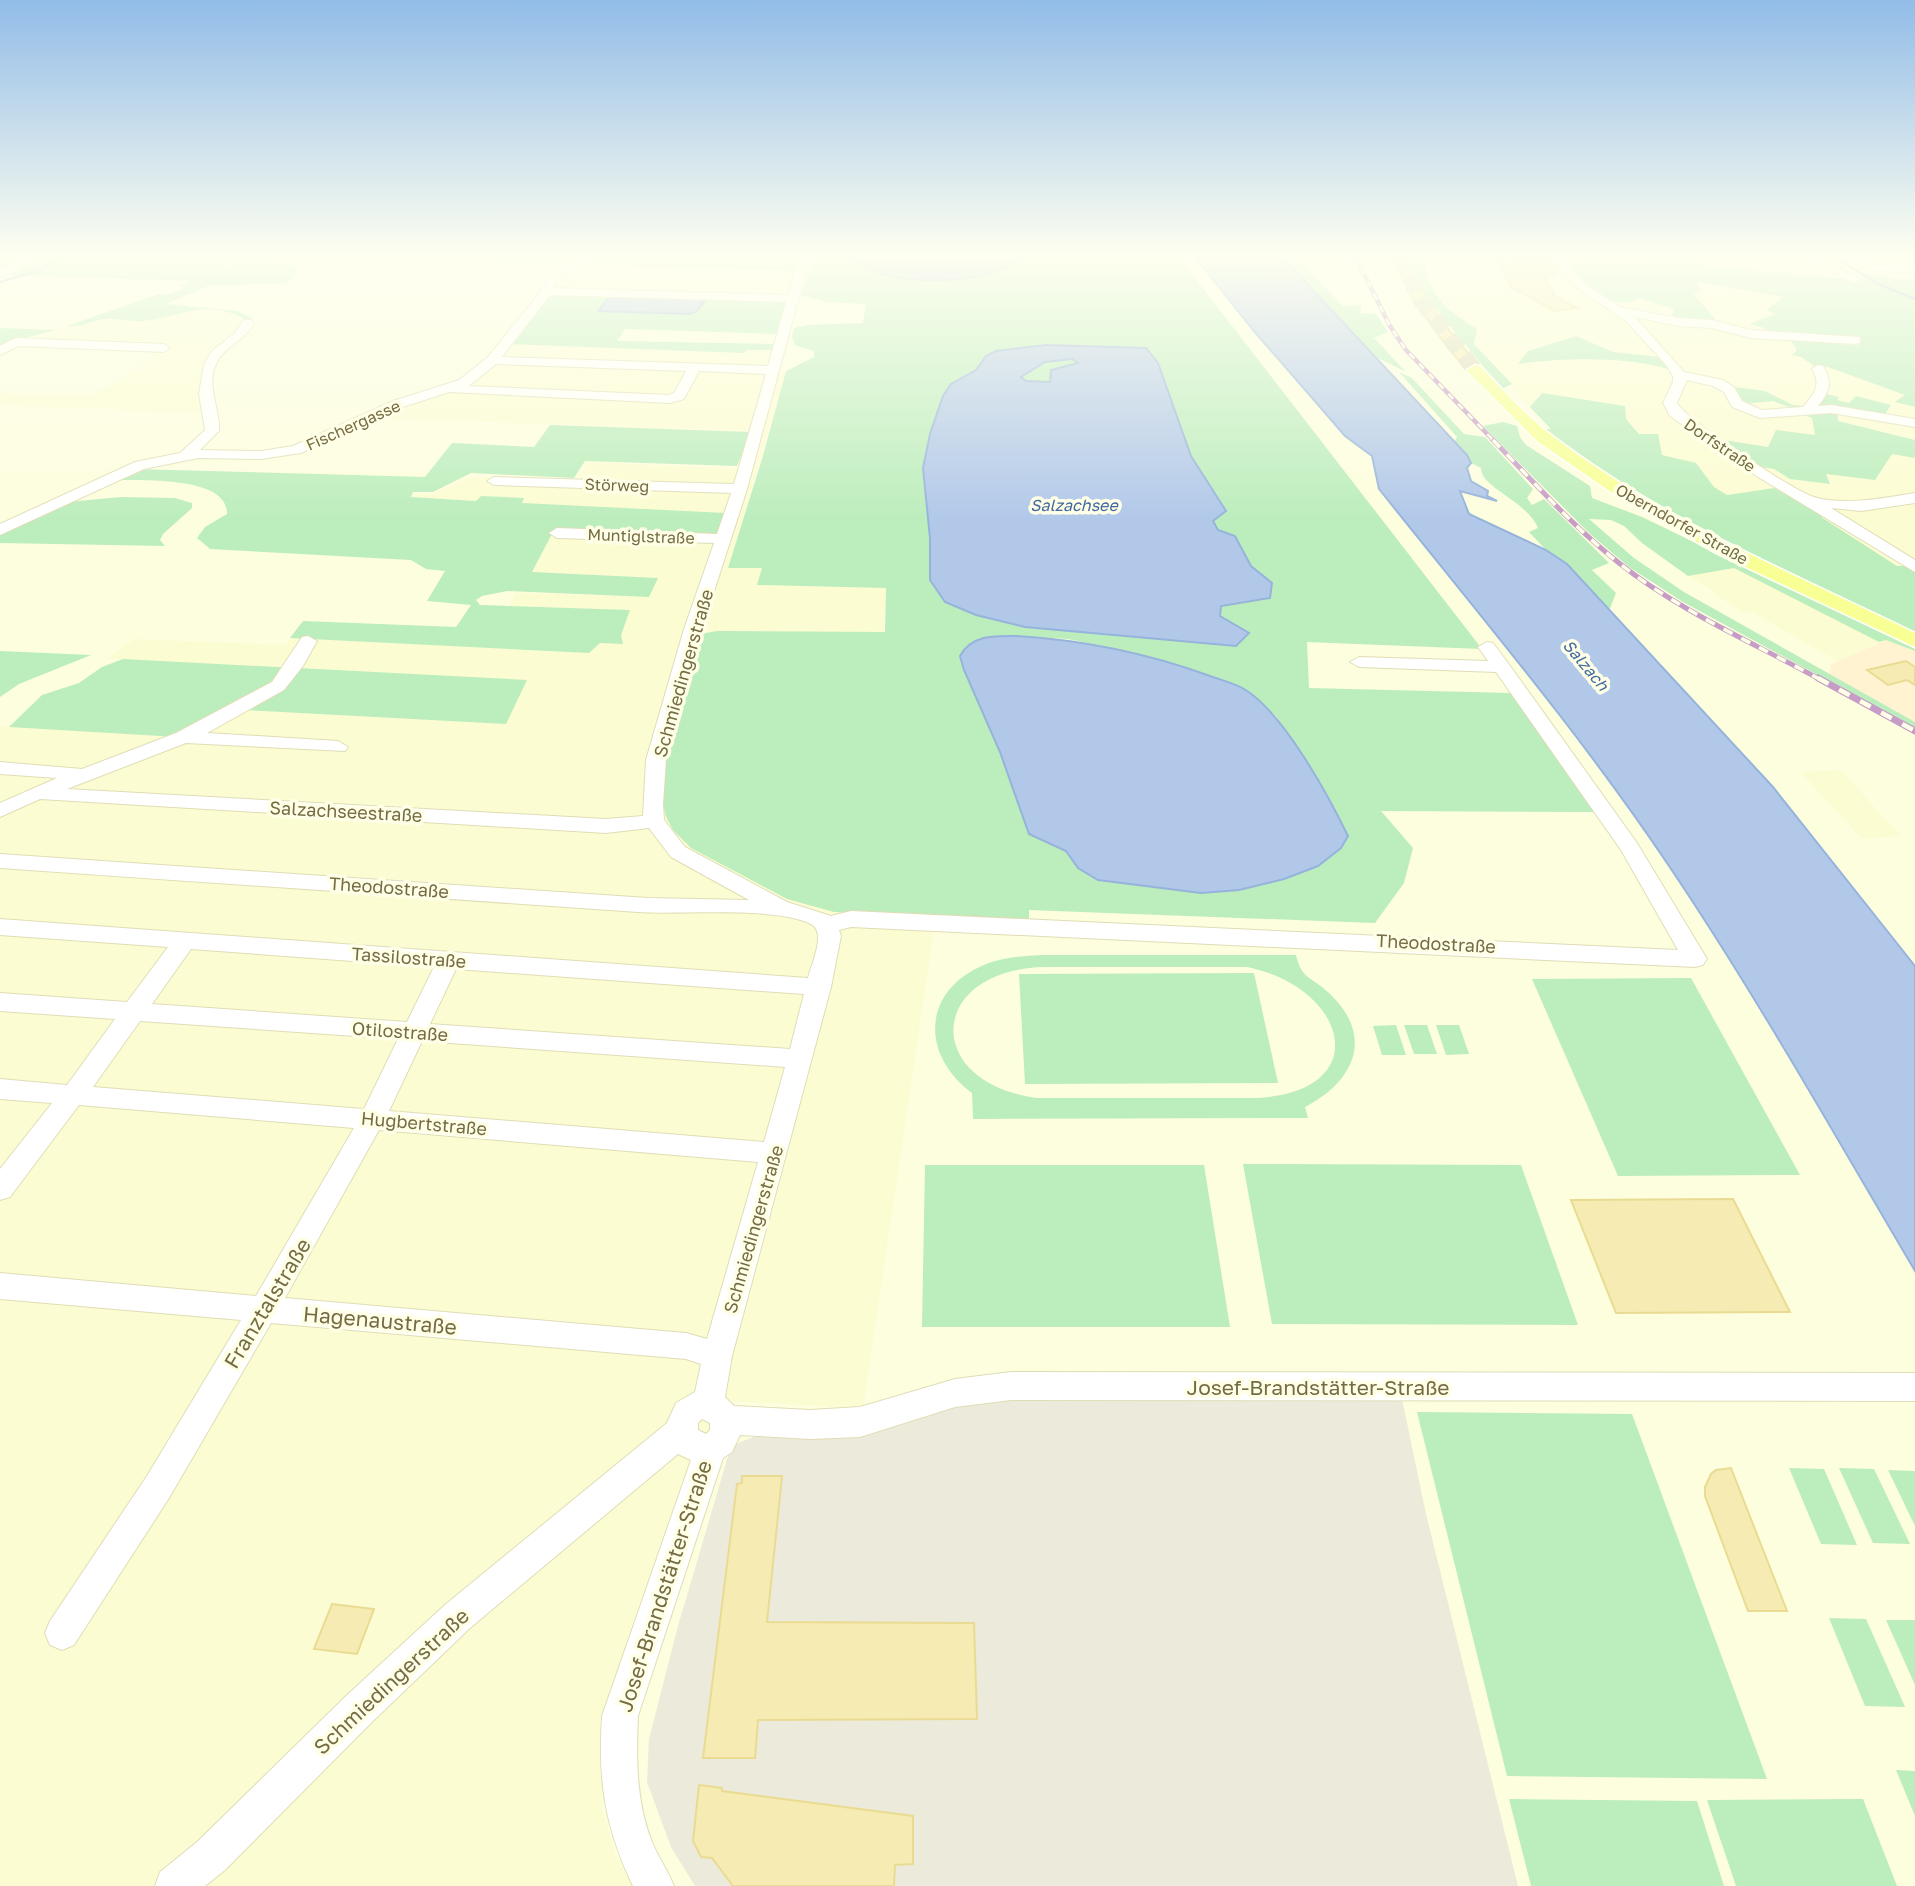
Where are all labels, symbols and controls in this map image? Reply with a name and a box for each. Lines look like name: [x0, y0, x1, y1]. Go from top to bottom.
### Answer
street label: Fischergasse: [303, 395, 403, 455]
street label: Dorfstraße: [1681, 414, 1759, 476]
street label: Störweg: [584, 474, 650, 496]
street label: Oberndorfer Straße: [1612, 479, 1752, 569]
water label: Salzachsee: [1030, 495, 1119, 515]
street label: Muntiglstraße: [587, 524, 695, 548]
street label: Schmiedingerstraße: [648, 586, 718, 760]
water label: Salzach: [1559, 635, 1614, 695]
street label: Salzachseestraße: [269, 796, 423, 826]
street label: Theodostraße: [328, 872, 450, 902]
street label: Theodostraße: [1376, 929, 1496, 957]
street label: Tassilostraße: [351, 942, 467, 972]
street label: Otilostraße: [351, 1017, 449, 1045]
street label: Hugbertstraße: [360, 1107, 488, 1139]
street label: Schmiedingerstraße: [718, 1142, 788, 1316]
street label: Franztalstraße: [218, 1233, 316, 1373]
street label: Hagenaustraße: [302, 1300, 458, 1340]
street label: Josef-Brandstätter-Straße: [1186, 1374, 1450, 1400]
street label: Josef-Brandstätter-Straße: [611, 1457, 717, 1715]
street label: Schmiedingerstraße: [308, 1602, 474, 1760]

